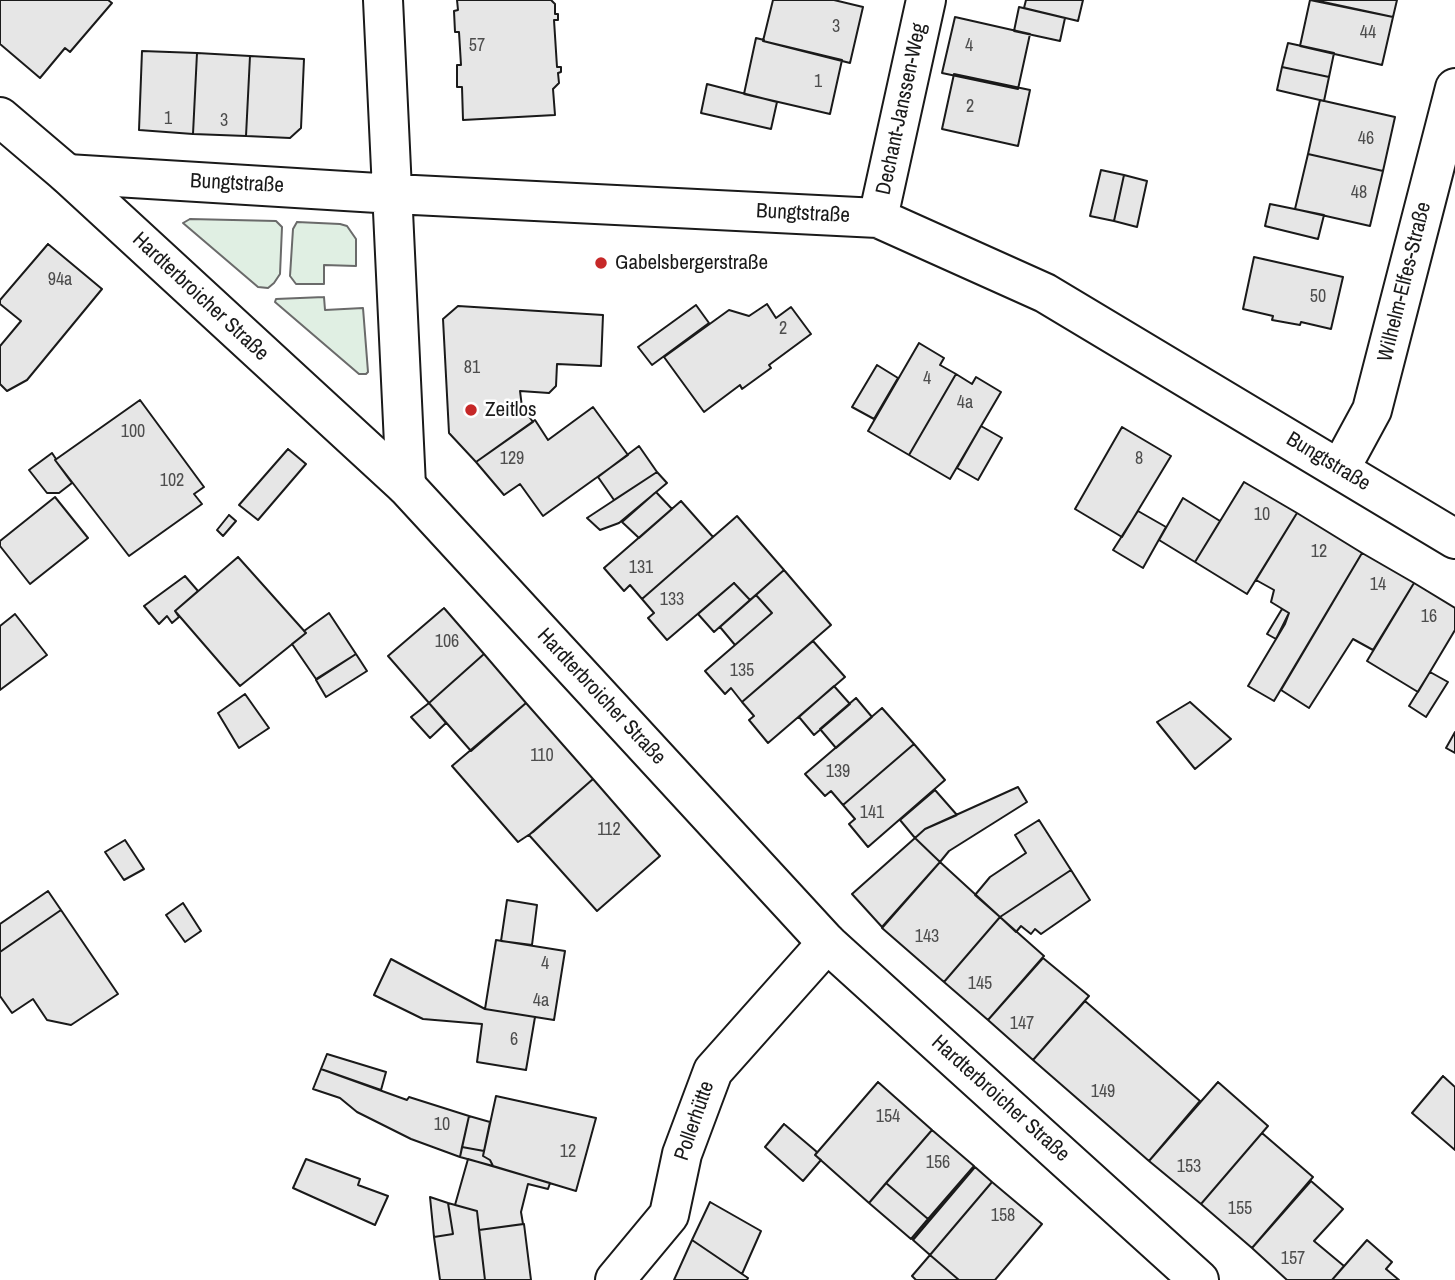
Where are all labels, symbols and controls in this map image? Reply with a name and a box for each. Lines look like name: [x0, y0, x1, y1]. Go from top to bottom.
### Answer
house number: 3: [832, 16, 840, 38]
street label: Dechant-Janssen-Weg: [871, 21, 933, 197]
house number: 44: [1360, 22, 1376, 44]
house number: 57: [469, 35, 485, 57]
house number: 4: [965, 35, 973, 57]
house number: 1: [814, 71, 822, 93]
house number: 2: [966, 96, 974, 118]
house number: 1: [164, 108, 172, 130]
house number: 3: [220, 110, 228, 132]
house number: 46: [1358, 128, 1374, 150]
street label: Bungtstraße: [190, 169, 284, 199]
house number: 48: [1351, 182, 1367, 204]
street label: Bungtstraße: [756, 199, 850, 229]
street label: Wilhelm-Elfes-Straße: [1373, 200, 1437, 364]
street label: Hardterbroicher Straße: [127, 227, 273, 367]
place label: Gabelsbergerstraße: [615, 250, 768, 276]
marker: Gabelsbergerstraße: [593, 255, 609, 271]
house number: 94a: [48, 269, 72, 291]
house number: 50: [1310, 286, 1326, 308]
house number: 2: [779, 318, 787, 340]
house number: 81: [464, 357, 480, 379]
house number: 4: [923, 368, 931, 390]
house number: 4a: [957, 392, 973, 414]
place label: Zeitlos: [485, 397, 537, 423]
marker: Zeitlos: [463, 402, 479, 418]
house number: 100: [121, 421, 145, 443]
street label: Bungtstraße: [1281, 427, 1375, 497]
house number: 129: [500, 448, 524, 470]
house number: 8: [1135, 448, 1143, 470]
house number: 102: [160, 470, 184, 492]
house number: 10: [1254, 504, 1270, 526]
house number: 12: [1311, 541, 1327, 563]
house number: 131: [629, 557, 653, 579]
house number: 14: [1370, 574, 1386, 596]
house number: 133: [660, 589, 684, 611]
house number: 16: [1421, 606, 1437, 628]
street label: Hardterbroicher Straße: [531, 624, 671, 770]
house number: 106: [435, 631, 459, 653]
house number: 135: [730, 660, 754, 682]
house number: 110: [530, 745, 554, 767]
house number: 139: [826, 761, 850, 783]
house number: 141: [860, 802, 884, 824]
house number: 112: [597, 819, 621, 841]
house number: 143: [915, 926, 939, 948]
house number: 4: [541, 953, 549, 975]
house number: 145: [968, 973, 992, 995]
house number: 4a: [533, 990, 549, 1012]
house number: 147: [1010, 1013, 1034, 1035]
house number: 6: [510, 1029, 518, 1051]
street label: Hardterbroicher Straße: [926, 1030, 1074, 1168]
street label: Pollerhütte: [670, 1078, 720, 1164]
house number: 149: [1091, 1081, 1115, 1103]
house number: 154: [876, 1106, 900, 1128]
house number: 10: [434, 1114, 450, 1136]
house number: 12: [560, 1141, 576, 1163]
house number: 156: [926, 1152, 950, 1174]
house number: 153: [1177, 1156, 1201, 1178]
house number: 155: [1228, 1198, 1252, 1220]
house number: 158: [991, 1205, 1015, 1227]
house number: 157: [1281, 1248, 1305, 1270]

